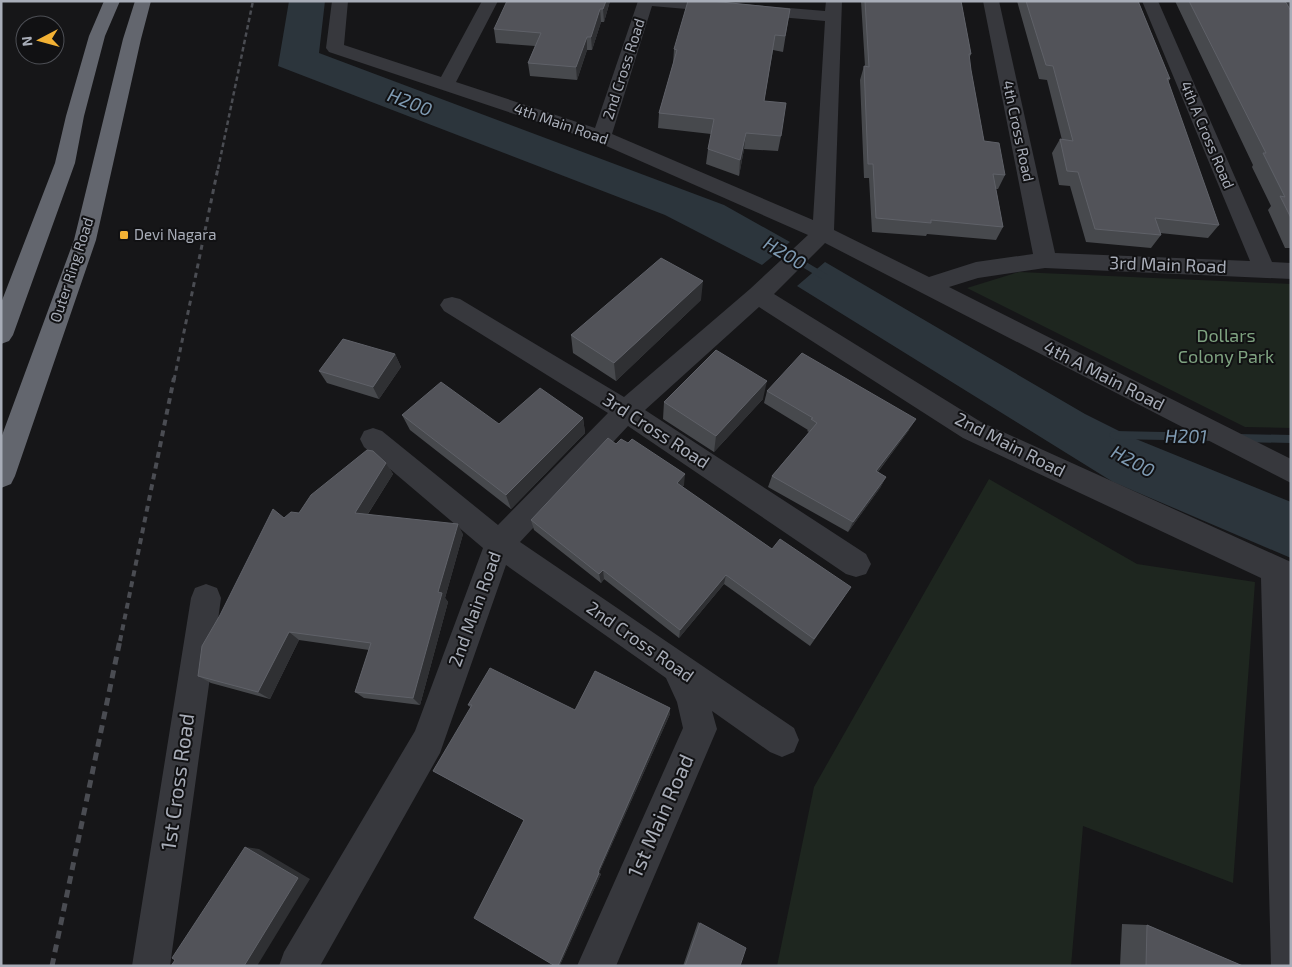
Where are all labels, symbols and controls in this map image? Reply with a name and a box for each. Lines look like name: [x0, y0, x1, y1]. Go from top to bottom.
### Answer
north arrow: [15, 15, 65, 65]
street label: 2nd Cross Road: [598, 16, 648, 121]
text: N: [18, 35, 36, 47]
street label: 4th A Cross Road: [1177, 78, 1239, 191]
street label: 4th Cross Road: [999, 79, 1038, 183]
water label: H200: [385, 83, 436, 121]
street label: 4th Main Road: [512, 98, 611, 148]
street label: Outer Ring Road: [46, 215, 97, 324]
place label: Devi Nagara: [134, 225, 217, 243]
marker: Devi Nagara: [118, 229, 130, 241]
water label: H200: [760, 231, 811, 274]
street label: 3rd Main Road: [1109, 251, 1227, 277]
park label: Dollars Colony Park: [1178, 324, 1274, 367]
street label: 4th A Main Road: [1040, 335, 1169, 415]
street label: 3rd Cross Road: [599, 388, 714, 473]
street label: 2nd Main Road: [952, 407, 1069, 481]
water label: H201: [1165, 424, 1207, 447]
water label: H200: [1107, 440, 1159, 482]
street label: 2nd Main Road: [443, 548, 505, 669]
street label: 2nd Cross Road: [583, 596, 699, 686]
street label: 1st Cross Road: [155, 712, 199, 852]
street label: 1st Main Road: [621, 750, 698, 881]

